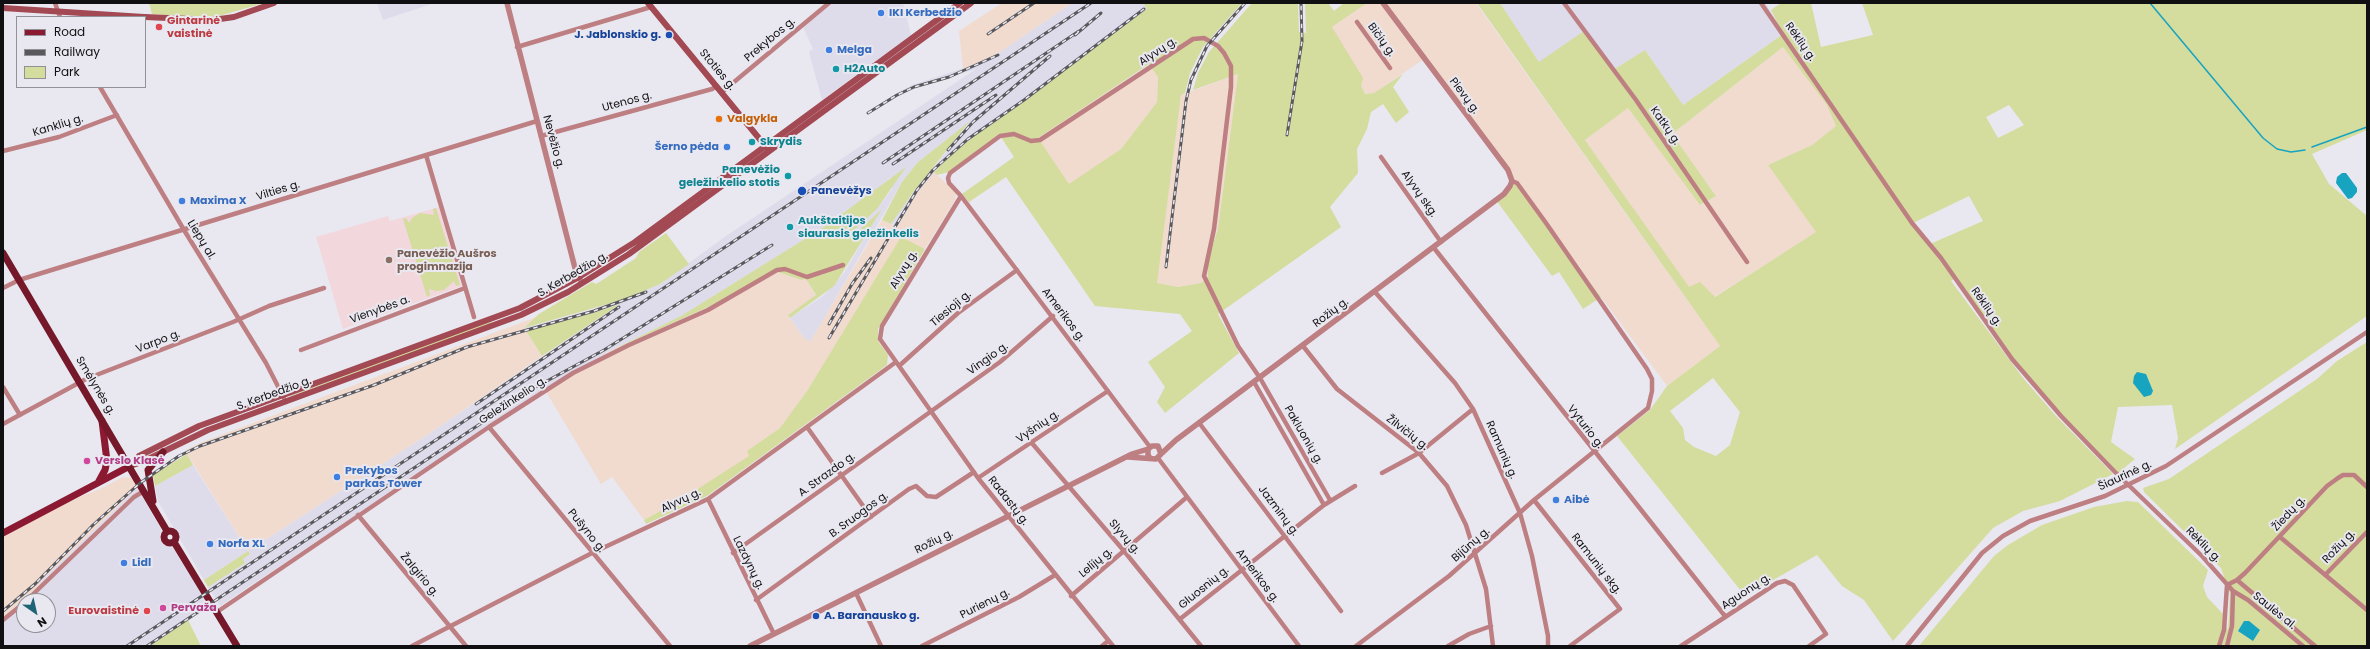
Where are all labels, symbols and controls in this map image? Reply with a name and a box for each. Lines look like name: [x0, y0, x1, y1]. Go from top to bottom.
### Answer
place label: IKI Kerbedžio: [889, 6, 962, 20]
marker: IKI Kerbedžio: [876, 8, 886, 18]
place label: Gintarinė vaistinė: [167, 14, 220, 40]
street label: Prekybos g.: [742, 15, 798, 65]
legend: [16, 16, 146, 88]
street label: Rėklių g.: [1782, 20, 1818, 64]
street label: Bičių g.: [1364, 21, 1398, 59]
marker: Gintarinė vaistinė: [154, 22, 164, 32]
text: Road: [54, 23, 85, 40]
place label: J. Jablonskio g.: [574, 28, 661, 42]
marker: J. Jablonskio g.: [664, 30, 674, 40]
street label: Alyvų g.: [1137, 35, 1179, 69]
text: Railway: [54, 43, 100, 60]
place label: Melga: [837, 43, 872, 57]
marker: Melga: [824, 45, 834, 55]
street label: Stoties g.: [696, 47, 738, 93]
place label: H2Auto: [844, 62, 885, 76]
text: Park: [54, 63, 80, 80]
marker: H2Auto: [831, 64, 841, 74]
street label: Pievų g.: [1446, 75, 1482, 117]
street label: Utenos g.: [601, 89, 653, 115]
street label: Katkų g.: [1647, 104, 1683, 148]
street label: Kanklių g.: [31, 112, 85, 140]
place label: Valgykla: [727, 112, 778, 126]
street label: Nevėžio g.: [540, 114, 566, 170]
marker: Valgykla: [714, 114, 724, 124]
place label: Skrydis: [760, 135, 802, 149]
marker: Skrydis: [747, 137, 757, 147]
place label: Šerno pėda: [655, 140, 719, 154]
marker: Šerno pėda: [722, 142, 732, 152]
place label: Panevėžio geležinkelio stotis: [679, 163, 780, 189]
street label: Alyvų skg.: [1398, 168, 1440, 220]
marker: Panevėžio geležinkelio stotis: [783, 171, 793, 181]
street label: Vilties g.: [255, 178, 301, 204]
place label: Panevėžys: [811, 184, 872, 198]
marker: Panevėžys: [796, 185, 808, 197]
place label: Maxima X: [190, 194, 247, 208]
marker: Maxima X: [177, 196, 187, 206]
place label: Aukštaitijos siaurasis geležinkelis: [798, 214, 919, 240]
street label: Liepų al.: [184, 218, 218, 262]
marker: Aukštaitijos siaurasis geležinkelis: [785, 222, 795, 232]
place label: Panevėžio Aušros progimnazija: [397, 247, 497, 273]
street label: Alyvų g.: [887, 249, 921, 291]
street label: S. Kerbedžio g.: [536, 250, 610, 300]
marker: Panevėžio Aušros progimnazija: [384, 255, 394, 265]
street label: Rėklių g.: [1968, 285, 2004, 329]
street label: Amerikos g.: [1039, 286, 1087, 344]
street label: Tiesioji g.: [928, 288, 974, 330]
street label: Vienybės a.: [348, 293, 412, 327]
street label: Rožių g.: [1311, 295, 1351, 331]
street label: Varpo g.: [134, 328, 182, 356]
street label: Vingio g.: [965, 340, 1011, 378]
street label: Smėlynės g.: [72, 354, 118, 418]
street label: S. Kerbedžio g.: [235, 374, 313, 414]
street label: Geležinkelio g.: [477, 374, 549, 428]
street label: Pakluonių g.: [1281, 403, 1325, 467]
street label: Vyturio g.: [1564, 403, 1606, 451]
street label: Vyšnių g.: [1014, 408, 1062, 446]
street label: Žilvičių g.: [1383, 413, 1431, 453]
street label: Ramunių g.: [1482, 419, 1520, 481]
street label: A. Strazdo g.: [796, 450, 858, 500]
place label: Verslo Klasė: [95, 454, 165, 468]
marker: Verslo Klasė: [82, 456, 92, 466]
street label: Šiaurinė g.: [2096, 458, 2154, 494]
place label: Prekybos parkas Tower: [345, 464, 422, 490]
marker: Prekybos parkas Tower: [332, 472, 342, 482]
street label: Radastų g.: [985, 474, 1031, 528]
street label: Jazminų g.: [1255, 483, 1301, 539]
street label: Alyvų g.: [659, 486, 703, 516]
street label: B. Sruogos g.: [827, 489, 891, 541]
place label: Aibė: [1564, 493, 1590, 507]
street label: Žiedų g.: [2270, 494, 2308, 534]
marker: Aibė: [1551, 495, 1561, 505]
street label: Pušyno g.: [564, 507, 608, 555]
street label: Slyvų g.: [1105, 517, 1143, 557]
street label: Bijūnų g.: [1449, 525, 1493, 565]
street label: Rėklių g.: [2183, 525, 2223, 565]
street label: Rožių g.: [913, 527, 955, 557]
street label: Rožių g.: [2320, 528, 2358, 566]
street label: Ramunių skg.: [1568, 531, 1624, 597]
street label: Lazdynų g.: [729, 534, 767, 592]
place label: Norfa XL: [218, 537, 265, 551]
marker: Norfa XL: [205, 539, 215, 549]
street label: Lelijų g.: [1077, 545, 1115, 581]
street label: Amerikos g.: [1233, 547, 1281, 605]
street label: Žalgirio g.: [397, 551, 441, 599]
place label: Lidl: [132, 556, 151, 570]
marker: Lidl: [119, 558, 129, 568]
street label: Gluosnių g.: [1176, 564, 1232, 612]
street label: Aguonų g.: [1719, 571, 1773, 613]
street label: Purienų g.: [958, 586, 1012, 622]
street label: Saulės al.: [2250, 590, 2298, 632]
north arrow: [16, 593, 56, 633]
place label: Pervaža: [171, 601, 217, 615]
marker: Pervaža: [158, 603, 168, 613]
place label: Eurovaistinė: [68, 604, 139, 618]
marker: Eurovaistinė: [142, 606, 152, 616]
place label: A. Baranausko g.: [824, 609, 920, 623]
marker: A. Baranausko g.: [811, 611, 821, 621]
text: N: [34, 613, 50, 631]

